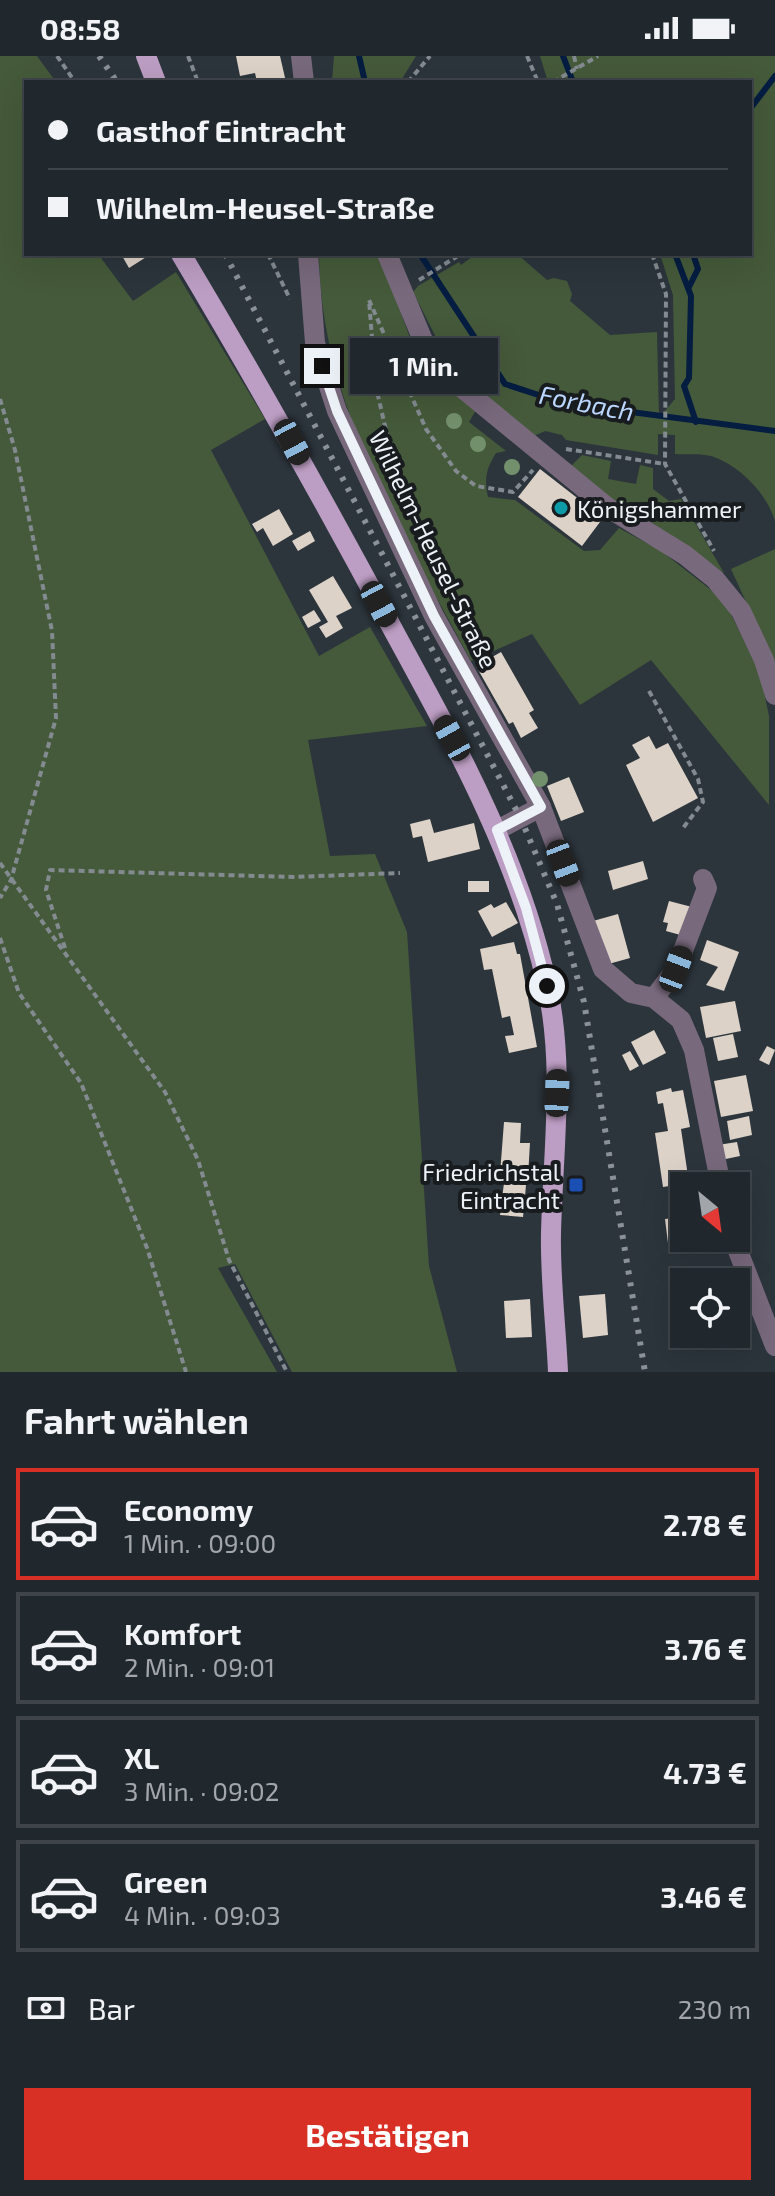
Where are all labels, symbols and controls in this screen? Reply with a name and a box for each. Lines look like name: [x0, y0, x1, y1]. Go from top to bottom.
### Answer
text: 08:58: [40, 10, 121, 46]
text: Gasthof Eintracht: [96, 112, 346, 148]
text: Wilhelm-Heusel-Straße: [96, 189, 435, 225]
callout: 1 Min.: [350, 338, 498, 394]
route end: [304, 348, 340, 384]
text: 1 Min.: [389, 350, 459, 381]
water label: Forbach: [537, 378, 637, 426]
car: [270, 415, 314, 469]
street label: Wilhelm-Heusel-Straße: [364, 425, 504, 673]
place label: Königshammer: [577, 494, 742, 523]
marker: Königshammer: [552, 499, 570, 517]
car: [357, 577, 401, 631]
car: [430, 711, 474, 765]
car: [543, 836, 583, 890]
car: [656, 942, 696, 996]
route start: [529, 968, 565, 1004]
car: [544, 1069, 570, 1117]
place label: Friedrichstal Eintracht: [422, 1157, 560, 1214]
north arrow: [670, 1172, 750, 1252]
map controls: [670, 1172, 750, 1348]
marker: Friedrichstal Eintracht: [567, 1176, 585, 1194]
button: locate: [670, 1268, 750, 1348]
text: Fahrt wählen: [24, 1398, 249, 1441]
icon: car: [28, 1488, 100, 1560]
text: Economy: [124, 1491, 253, 1527]
text: 2.78 €: [663, 1506, 747, 1542]
text: 1 Min. · 09:00: [124, 1527, 276, 1558]
icon: car: [28, 1612, 100, 1684]
text: Komfort: [124, 1615, 241, 1651]
text: 3.76 €: [664, 1630, 747, 1666]
text: 2 Min. · 09:01: [124, 1651, 275, 1682]
icon: car: [28, 1736, 100, 1808]
text: XL: [124, 1739, 159, 1775]
text: 4.73 €: [663, 1754, 747, 1790]
text: 3 Min. · 09:02: [124, 1775, 279, 1806]
icon: car: [28, 1860, 100, 1932]
text: Green: [124, 1863, 208, 1899]
text: 3.46 €: [660, 1878, 747, 1914]
text: 4 Min. · 09:03: [124, 1899, 281, 1930]
icon: cash: [24, 1986, 68, 2030]
text: Bar: [88, 1990, 135, 2026]
text: 230 m: [678, 1993, 751, 2024]
button: Bestätigen: [24, 2088, 751, 2180]

